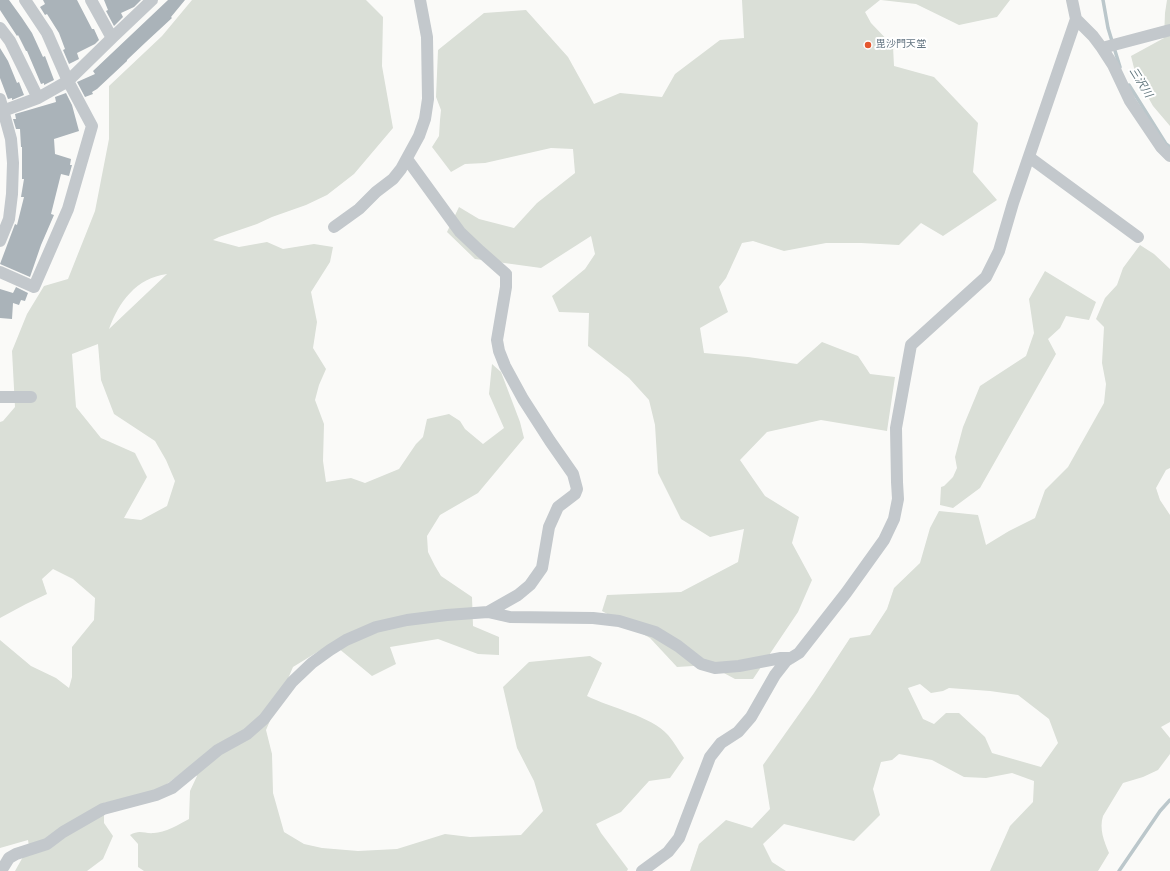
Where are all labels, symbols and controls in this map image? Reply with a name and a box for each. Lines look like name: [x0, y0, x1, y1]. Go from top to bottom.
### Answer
place label: 毘沙門天堂: [876, 39, 926, 51]
marker: 毘沙門天堂: [863, 40, 873, 50]
water label: 三沢川: [1126, 66, 1154, 100]

